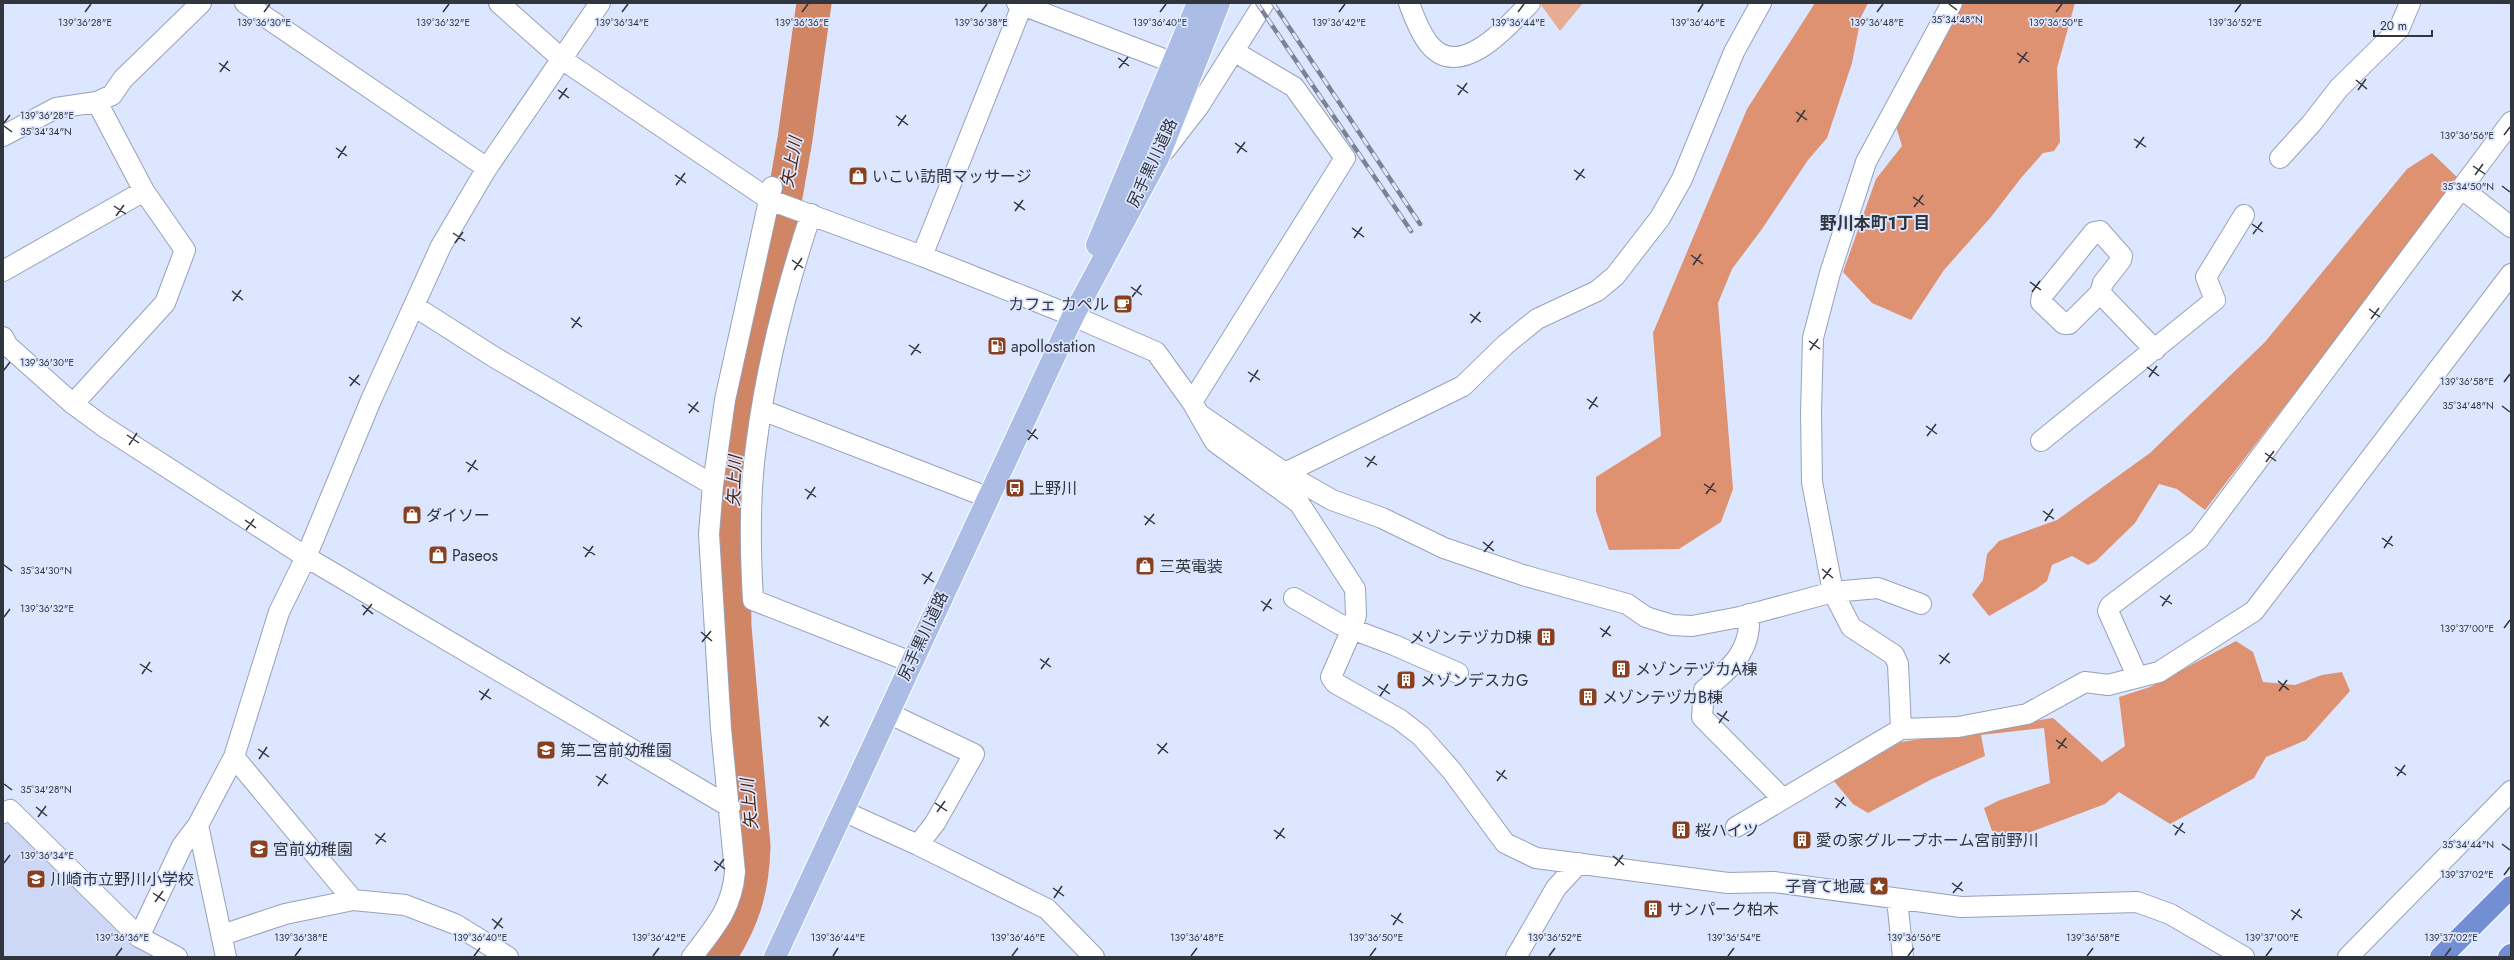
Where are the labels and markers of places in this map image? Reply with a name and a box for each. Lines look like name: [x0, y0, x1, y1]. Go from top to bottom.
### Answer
shop icon: いこい訪問マッサージ: [847, 165, 869, 187]
place label: いこい訪問マッサージ: [872, 165, 1032, 188]
place label: カフェ カペル: [1008, 293, 1109, 316]
cafe icon: カフェ カペル: [1112, 293, 1134, 315]
fuel station icon: apollostation: [986, 335, 1008, 357]
place label: apollostation: [1011, 335, 1096, 358]
bus stop icon: 上野川: [1004, 477, 1026, 499]
place label: 上野川: [1029, 477, 1077, 500]
shop icon: ダイソー: [401, 504, 423, 526]
place label: ダイソー: [426, 504, 490, 527]
shop icon: Paseos: [427, 544, 449, 566]
place label: Paseos: [452, 544, 498, 567]
shop icon: 三英電装: [1134, 555, 1156, 577]
place label: 三英電装: [1159, 555, 1223, 578]
place label: メゾンテヅカD棟: [1409, 626, 1532, 649]
building icon: メゾンテヅカD棟: [1535, 626, 1557, 648]
building icon: メゾンテヅカA棟: [1610, 658, 1632, 680]
place label: メゾンテヅカA棟: [1635, 658, 1758, 681]
building icon: メゾンデスカG: [1395, 669, 1417, 691]
place label: メゾンデスカG: [1420, 669, 1528, 692]
building icon: メゾンテヅカB棟: [1577, 686, 1599, 708]
place label: メゾンテヅカB棟: [1602, 686, 1723, 709]
school or university icon: 第二宮前幼稚園: [535, 739, 557, 761]
place label: 第二宮前幼稚園: [560, 739, 672, 762]
building icon: 桜ハイツ: [1670, 819, 1692, 841]
place label: 桜ハイツ: [1695, 819, 1759, 842]
building icon: 愛の家グループホーム宮前野川: [1791, 829, 1813, 851]
place label: 愛の家グループホーム宮前野川: [1816, 829, 2039, 852]
school or university icon: 宮前幼稚園: [248, 838, 270, 860]
place label: 宮前幼稚園: [273, 838, 353, 861]
school or university icon: 川崎市立野川小学校: [25, 868, 47, 890]
place label: 川崎市立野川小学校: [50, 868, 194, 891]
place label: 子育て地蔵: [1785, 875, 1865, 898]
place icon: 子育て地蔵: [1868, 875, 1890, 897]
building icon: サンパーク柏木: [1642, 898, 1664, 920]
place label: サンパーク柏木: [1667, 898, 1779, 921]

